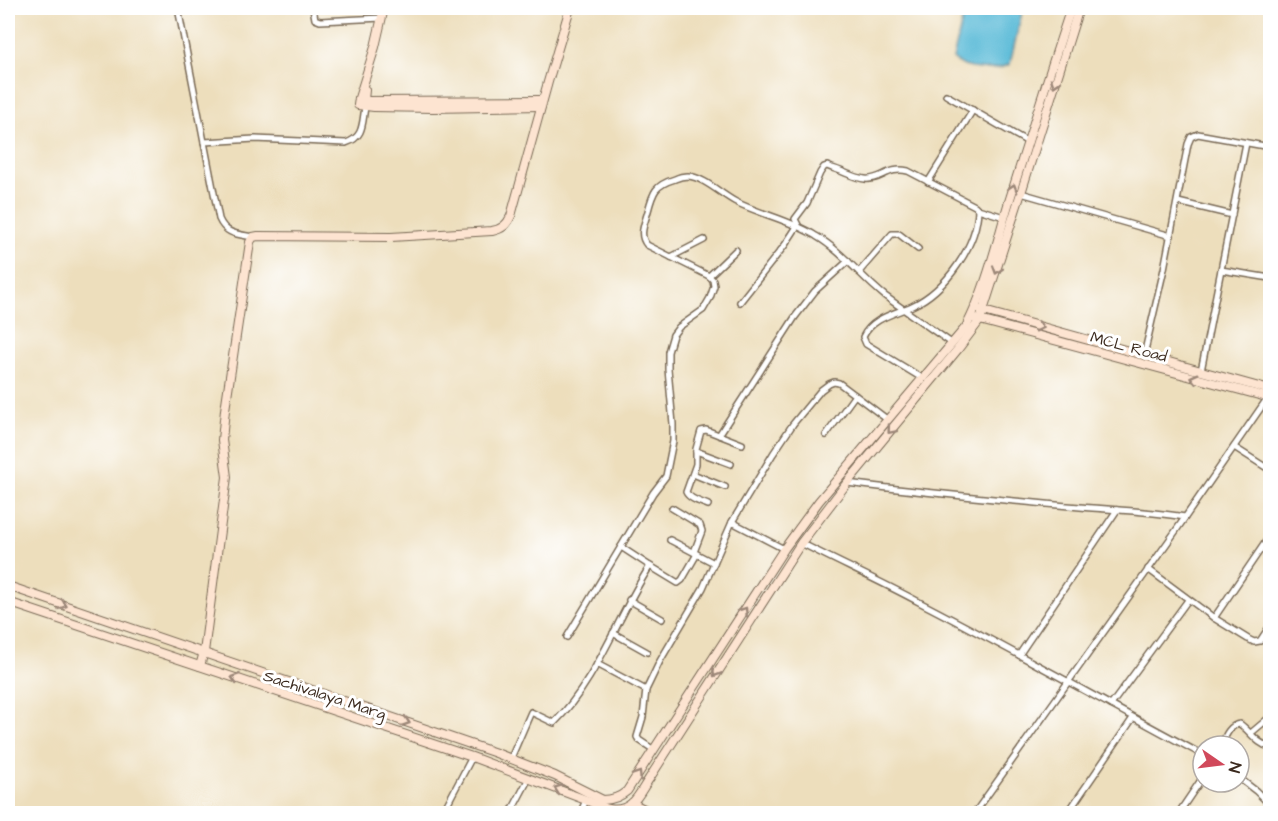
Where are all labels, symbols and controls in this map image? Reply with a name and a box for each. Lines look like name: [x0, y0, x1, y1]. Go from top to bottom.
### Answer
one-way arrow: [1050, 78, 1062, 88]
one-way arrow: [1006, 183, 1018, 194]
one-way arrow: [992, 264, 1004, 275]
one-way arrow: [1034, 320, 1045, 332]
street label: MCL Road: [1088, 326, 1170, 368]
one-way arrow: [1189, 372, 1199, 385]
one-way arrow: [887, 423, 898, 434]
one-way arrow: [57, 597, 68, 610]
one-way arrow: [737, 607, 749, 617]
street label: Sachivalaya Marg: [260, 665, 389, 726]
one-way arrow: [712, 667, 723, 678]
one-way arrow: [230, 673, 241, 685]
one-way arrow: [400, 714, 411, 727]
north arrow: [1191, 734, 1251, 794]
text: N: [1223, 760, 1246, 775]
one-way arrow: [631, 771, 642, 782]
one-way arrow: [553, 784, 564, 797]

